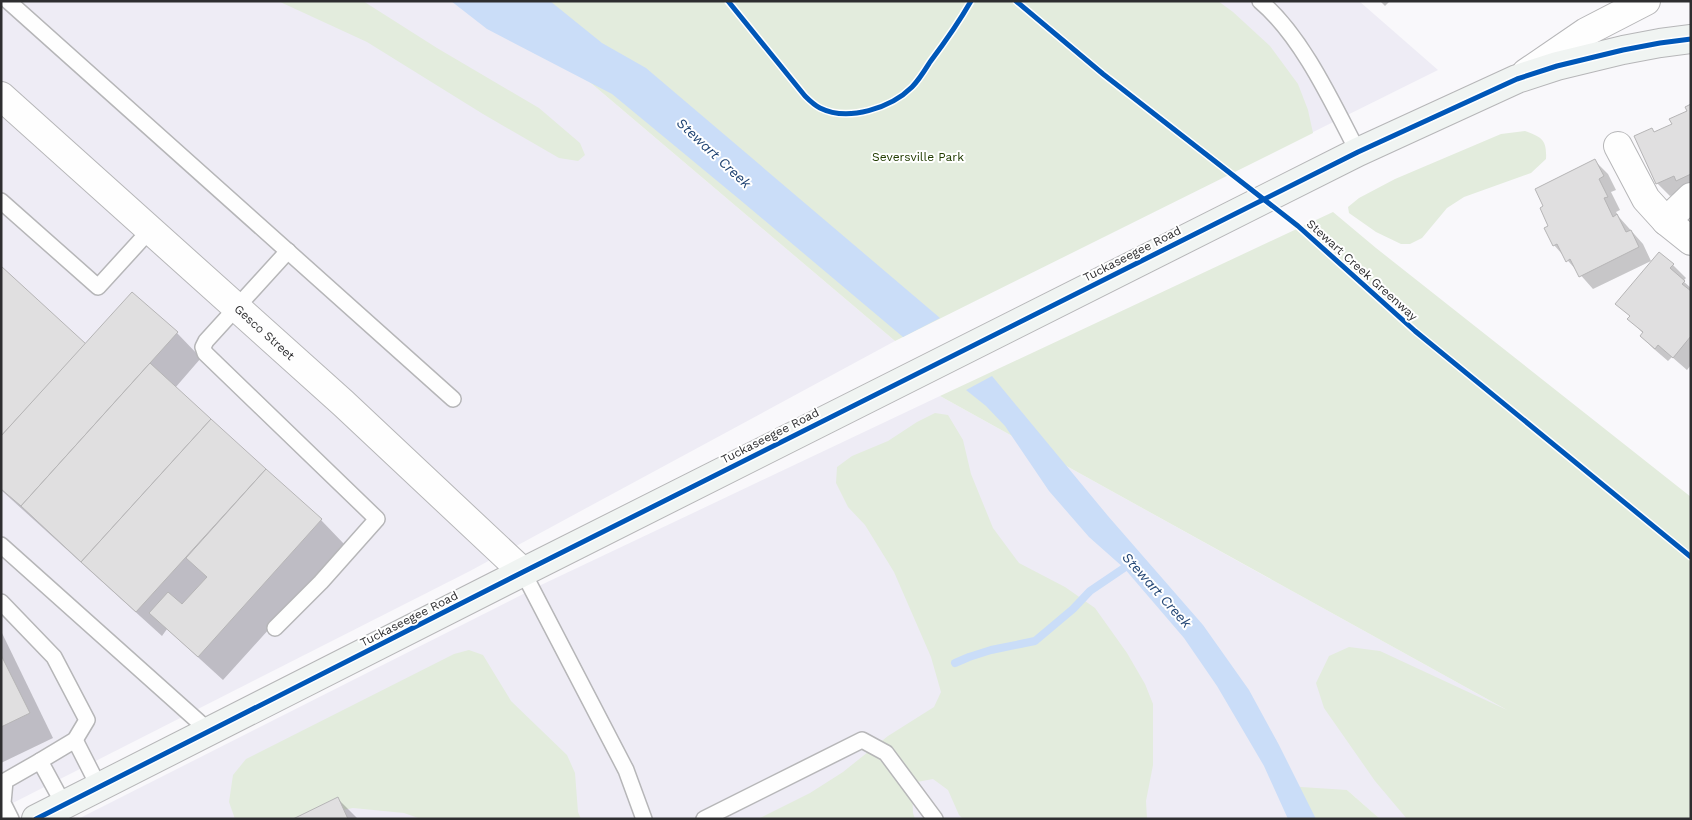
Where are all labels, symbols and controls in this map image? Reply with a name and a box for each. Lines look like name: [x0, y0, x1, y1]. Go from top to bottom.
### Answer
water label: Stewart Creek: [674, 115, 755, 192]
park label: Seversville Park: [872, 150, 964, 164]
street label: Stewart Creek Greenway: [1304, 216, 1421, 324]
street label: Tuckaseegee Road: [1081, 223, 1183, 285]
street label: Gesco Street: [231, 302, 297, 363]
street label: Tuckaseegee Road: [719, 405, 821, 467]
water label: Stewart Creek: [1119, 549, 1195, 631]
street label: Tuckaseegee Road: [358, 588, 460, 650]

